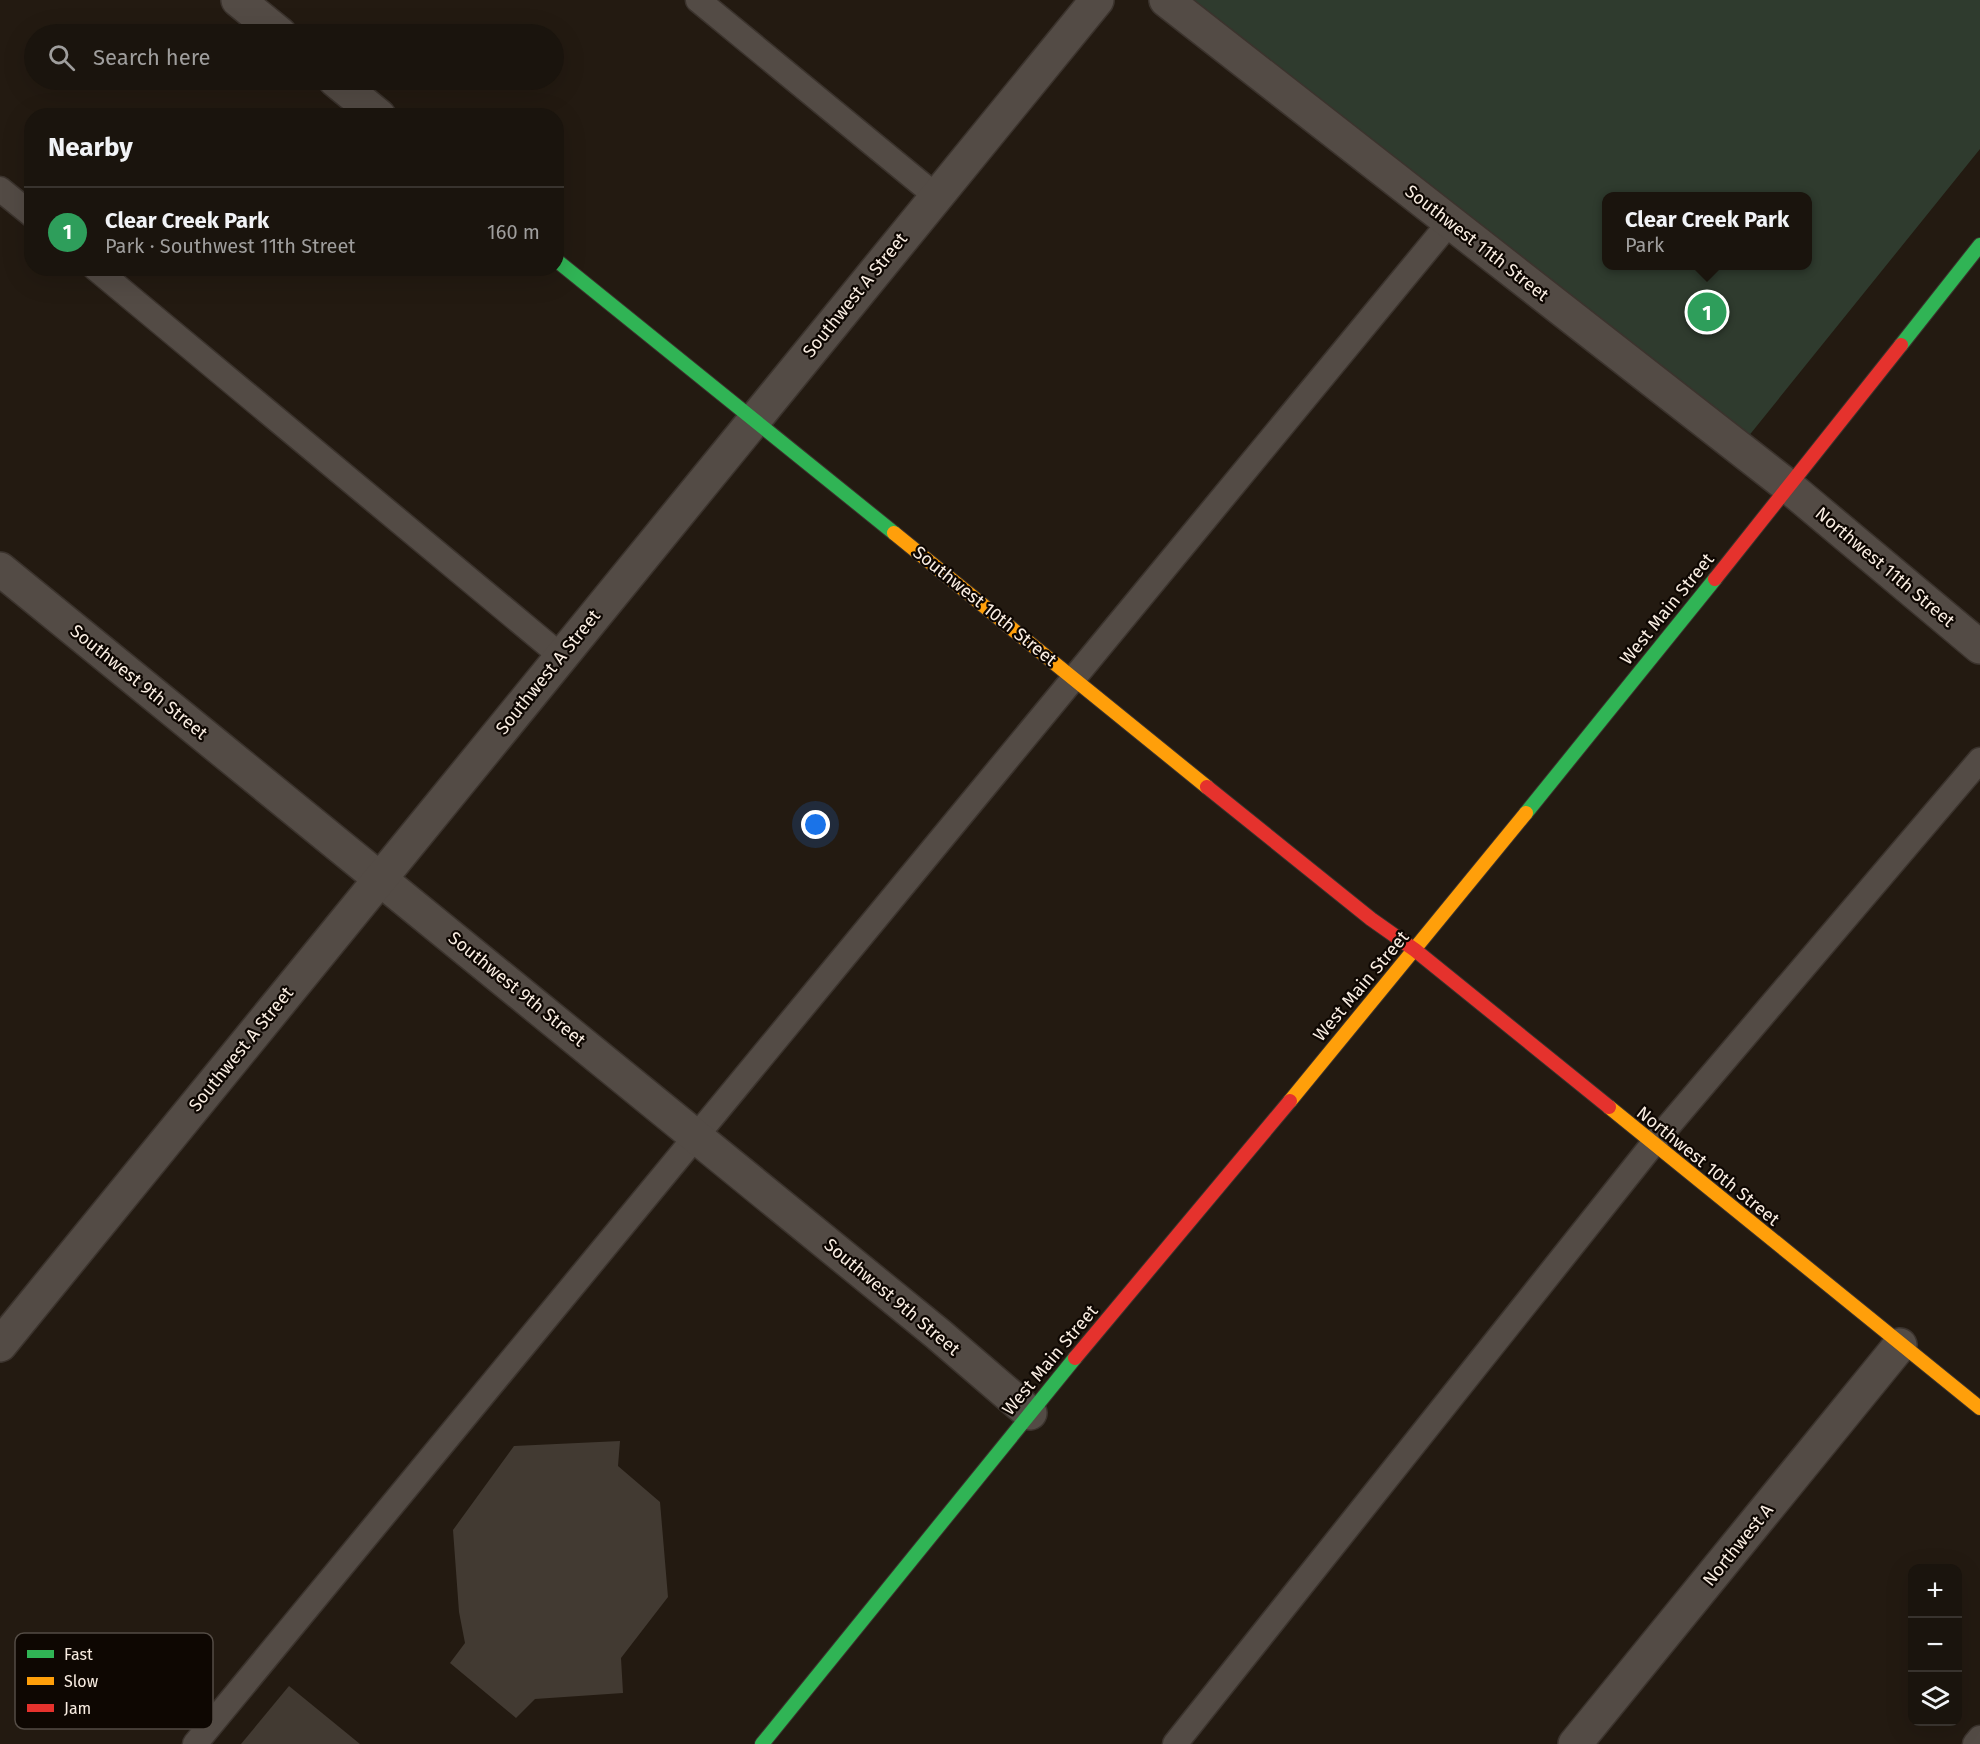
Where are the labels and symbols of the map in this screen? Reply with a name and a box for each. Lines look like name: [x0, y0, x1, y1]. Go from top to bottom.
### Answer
street label: Southwest 11th Street: [1401, 180, 1554, 306]
street label: Southwest A Street: [798, 228, 912, 362]
pin: 1: [1688, 290, 1726, 334]
street label: Northwest 11th Street: [1811, 502, 1960, 632]
street label: Southwest 10th Street: [909, 541, 1062, 671]
street label: West Main Street: [1615, 548, 1719, 669]
street label: Southwest A Street: [491, 605, 605, 739]
street label: Southwest 9th Street: [66, 620, 212, 744]
your location: [801, 810, 830, 839]
street label: West Main Street: [1308, 926, 1414, 1046]
street label: Southwest 9th Street: [444, 927, 590, 1051]
street label: Southwest A Street: [184, 982, 298, 1116]
street label: Northwest 10th Street: [1632, 1102, 1784, 1231]
street label: Southwest 9th Street: [820, 1234, 965, 1360]
street label: West Main Street: [997, 1300, 1103, 1420]
street label: Northwest A: [1698, 1499, 1778, 1591]
legend: [15, 1633, 213, 1729]
text: Fast: [64, 1645, 93, 1664]
text: Slow: [64, 1672, 99, 1691]
text: Jam: [64, 1699, 91, 1718]

